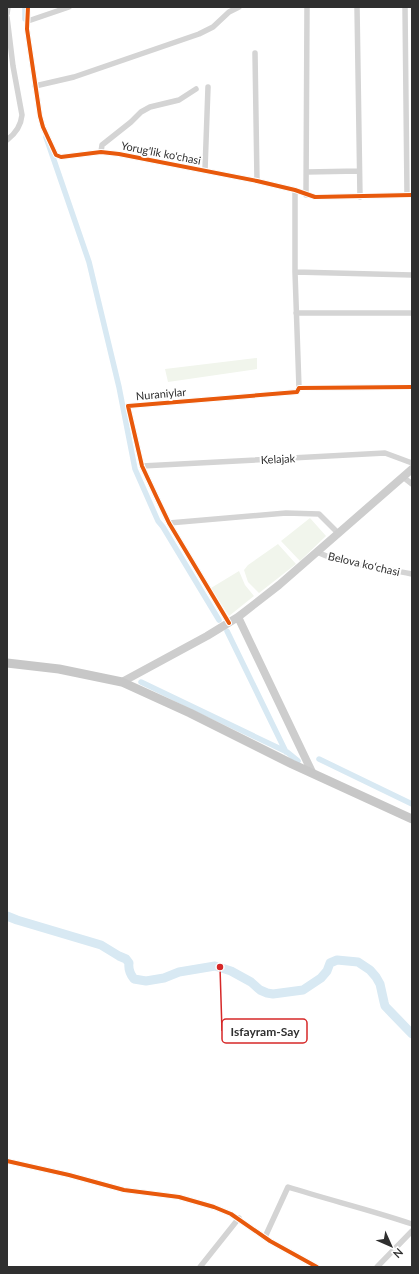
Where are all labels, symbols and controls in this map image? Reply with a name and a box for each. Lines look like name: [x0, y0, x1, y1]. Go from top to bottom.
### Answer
street label: Yorug'lik ko'chasi: [120, 138, 203, 167]
street label: Nuraniylar: [135, 385, 187, 402]
street label: Kelajak: [260, 451, 296, 466]
street label: Belova koʻchasi: [327, 549, 402, 578]
callout: Isfayram-Say: [222, 1019, 307, 1043]
text: Isfayram-Say: [231, 1024, 300, 1039]
north arrow: [371, 1226, 411, 1266]
text: N: [391, 1246, 406, 1261]

